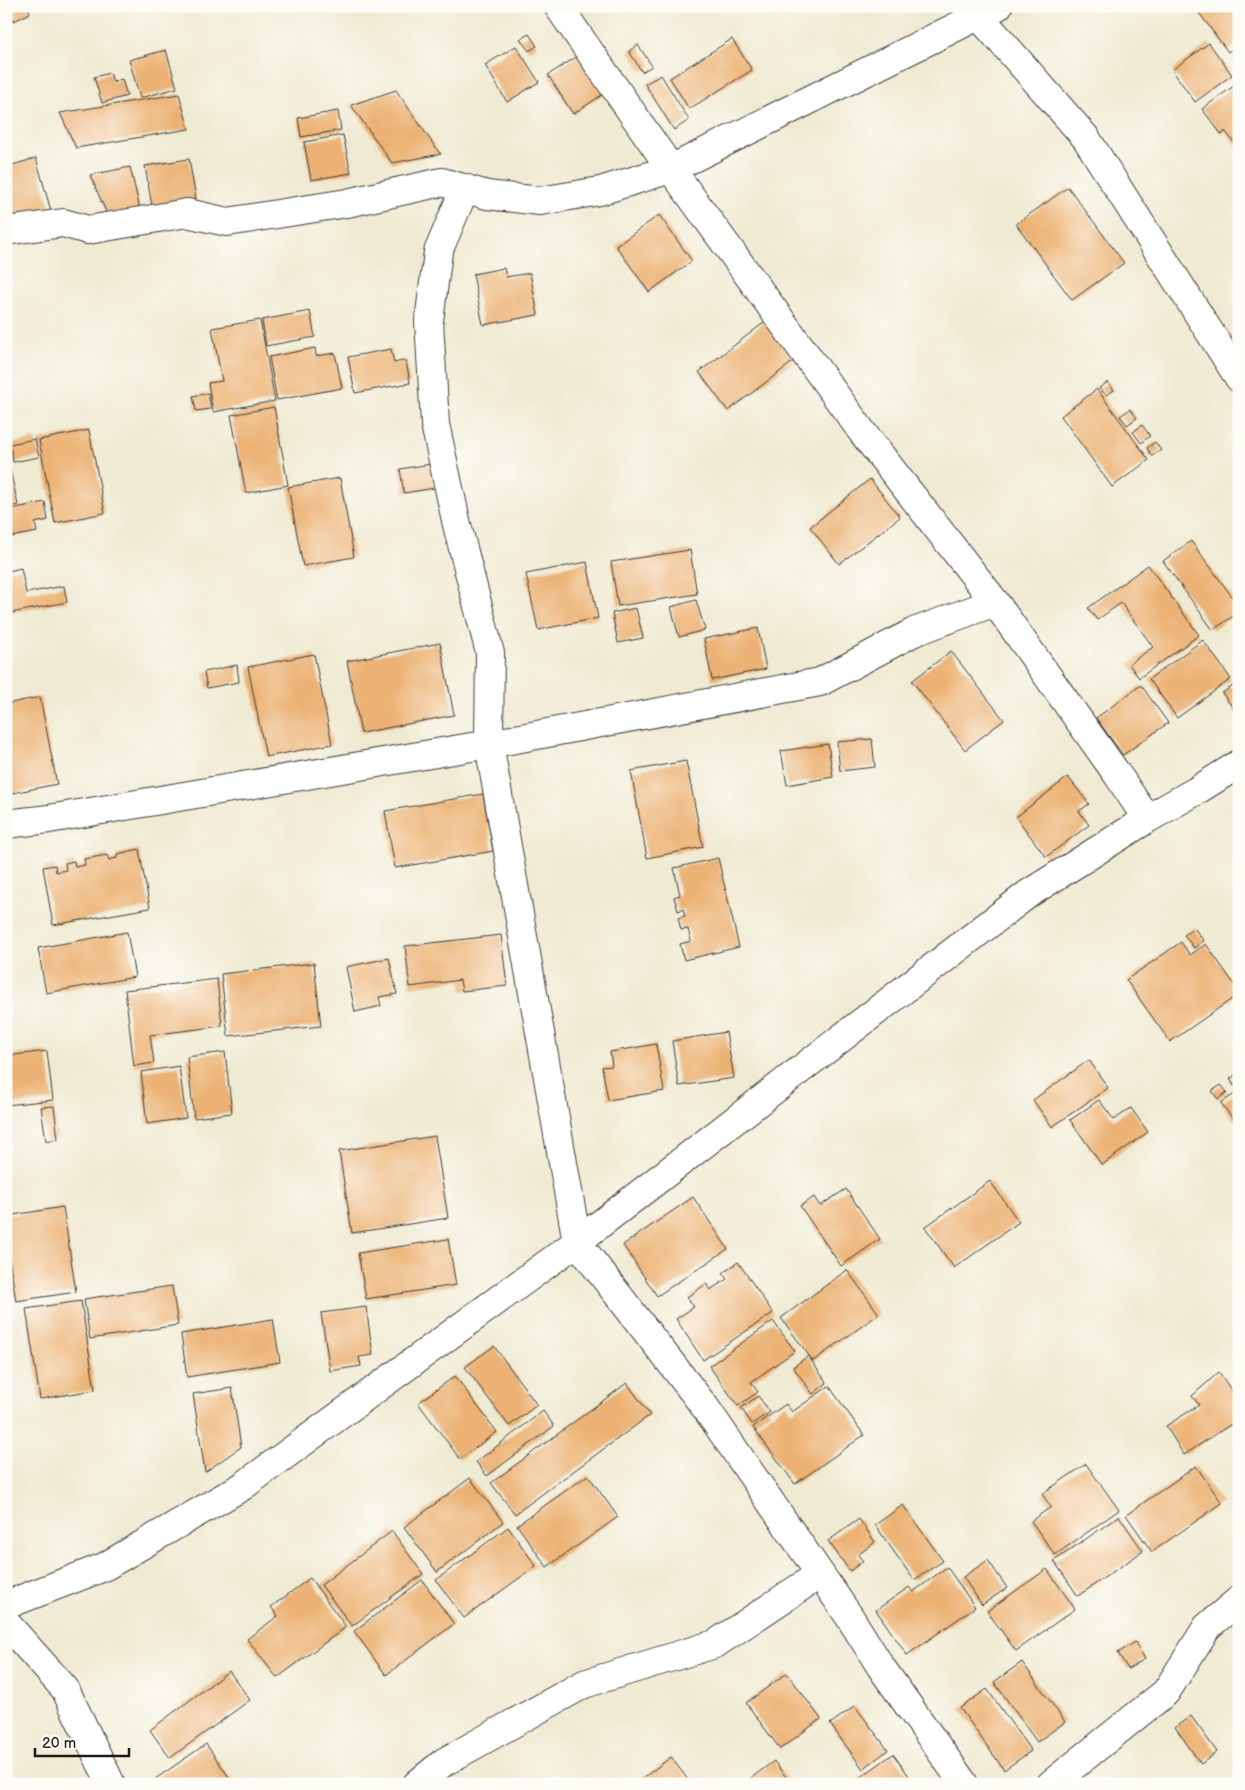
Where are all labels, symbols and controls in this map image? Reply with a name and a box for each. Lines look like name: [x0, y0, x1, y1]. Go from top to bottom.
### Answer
scale bar: [35, 1725, 129, 1757]
text: 20 m: [42, 1734, 76, 1753]

